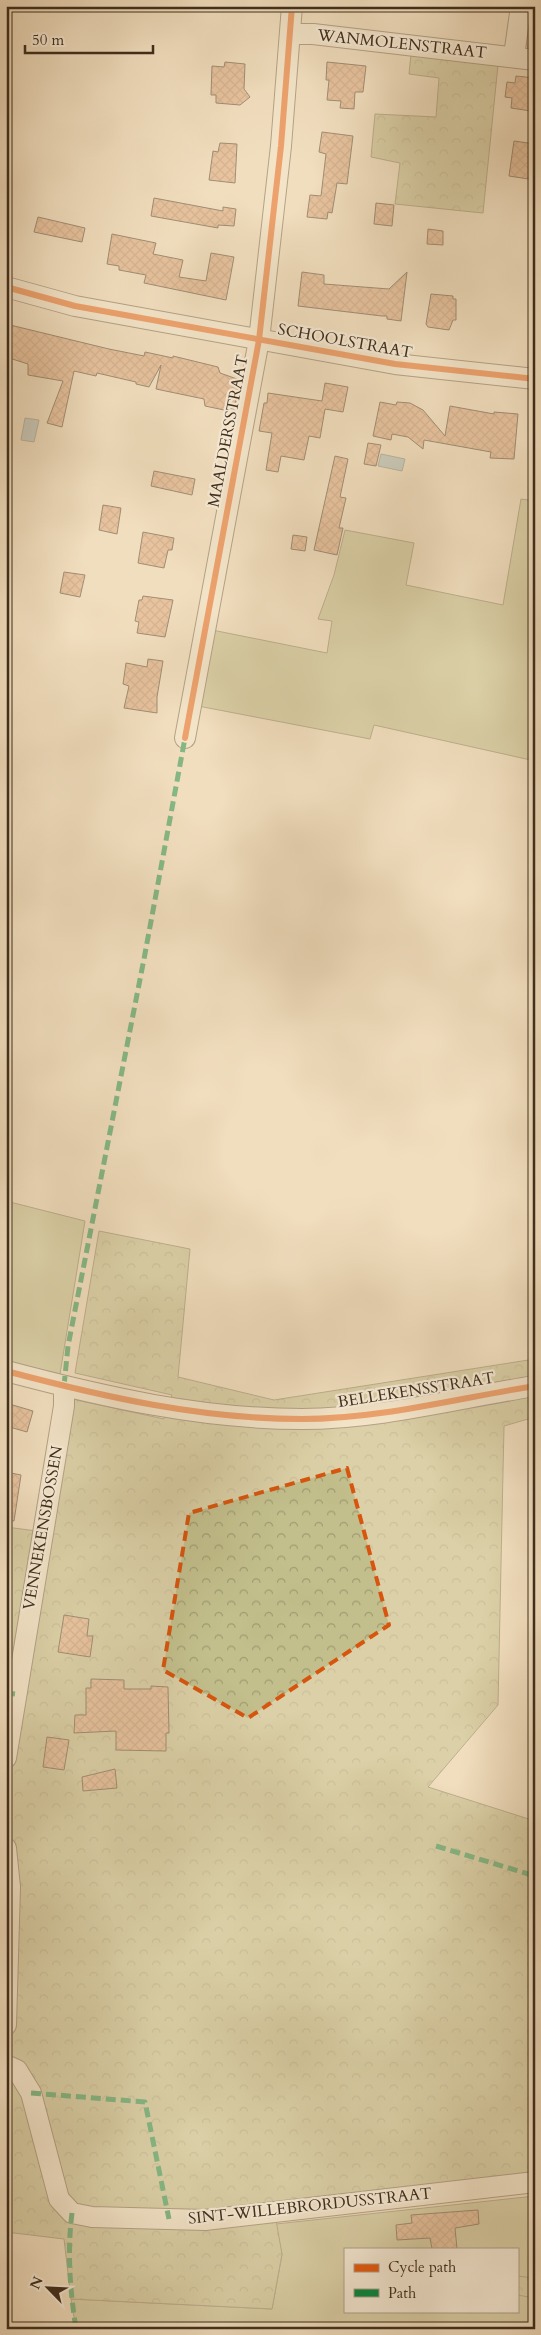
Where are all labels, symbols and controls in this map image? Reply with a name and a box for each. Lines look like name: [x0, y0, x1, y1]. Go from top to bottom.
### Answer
scale bar: [25, 22, 152, 54]
street label: WANMOLENSTRAAT: [315, 24, 488, 64]
text: 50 m: [32, 30, 64, 50]
street label: SCHOOLSTRAAT: [276, 318, 414, 364]
street label: MAALDERSSTRAAT: [202, 353, 254, 509]
street label: BELLEKENSSTRAAT: [336, 1367, 496, 1413]
street label: VENNEKENSBOSSEN: [18, 1444, 68, 1612]
street label: SINT-WILLEBRORDUSSTRAAT: [187, 2182, 433, 2230]
legend: [344, 2248, 518, 2312]
text: Cycle path: [388, 2257, 457, 2277]
north arrow: [22, 2262, 72, 2312]
text: N: [25, 2273, 48, 2292]
text: Path: [388, 2283, 417, 2303]

